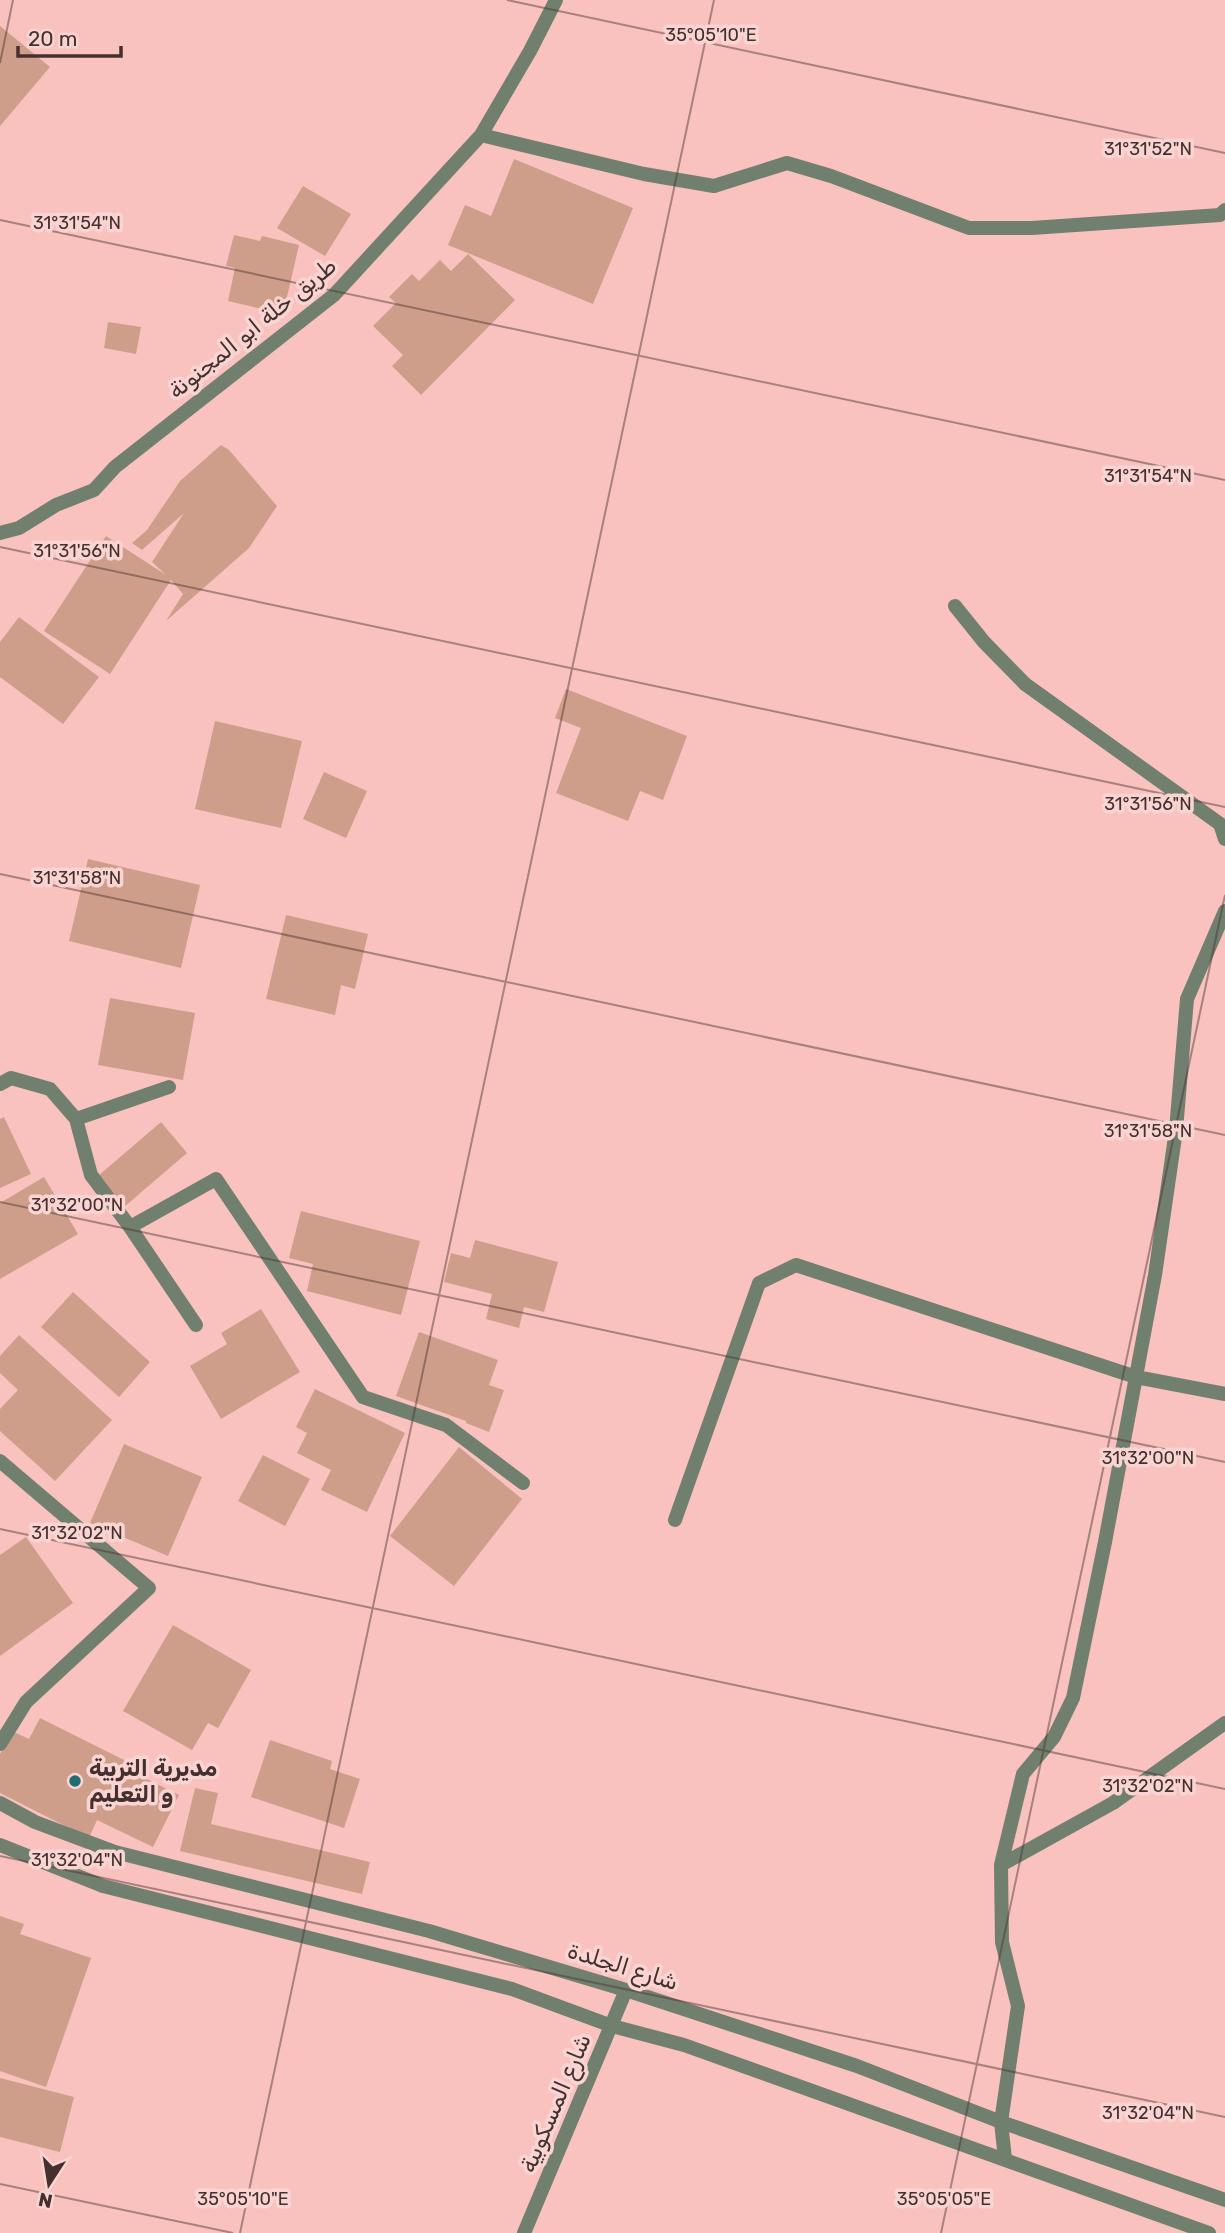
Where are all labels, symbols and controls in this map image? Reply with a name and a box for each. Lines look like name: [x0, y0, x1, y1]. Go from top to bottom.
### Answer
scale bar: [18, 14, 121, 58]
text: 35°05'10"E: [665, 24, 757, 46]
text: 20 m: [28, 26, 77, 51]
text: 31°31'52"N: [1104, 138, 1192, 160]
text: 31°31'54"N: [33, 212, 121, 234]
street label: طريق خلة ابو المجنونة: [162, 252, 342, 404]
text: 31°31'54"N: [1104, 465, 1192, 487]
text: 31°31'56"N: [33, 540, 121, 562]
text: 31°31'56"N: [1104, 793, 1192, 815]
text: 31°31'58"N: [33, 867, 121, 889]
text: 31°31'58"N: [1104, 1120, 1192, 1142]
text: 31°32'00"N: [31, 1194, 123, 1216]
text: 31°32'00"N: [1102, 1447, 1194, 1469]
text: 31°32'02"N: [31, 1522, 123, 1544]
place label: مديرية التربية و التعليم: [89, 1754, 218, 1809]
marker: مديرية التربية و التعليم: [67, 1773, 83, 1789]
text: 31°32'02"N: [1102, 1775, 1194, 1797]
text: 31°32'04"N: [31, 1849, 123, 1871]
street label: شارع الجلدة: [564, 1936, 682, 1998]
street label: شارع المسكوبية: [513, 2029, 599, 2177]
text: 31°32'04"N: [1102, 2102, 1194, 2124]
north arrow: [14, 2149, 84, 2219]
text: N: [36, 2187, 55, 2213]
text: 35°05'10"E: [197, 2188, 289, 2210]
text: 35°05'05"E: [897, 2188, 991, 2210]

